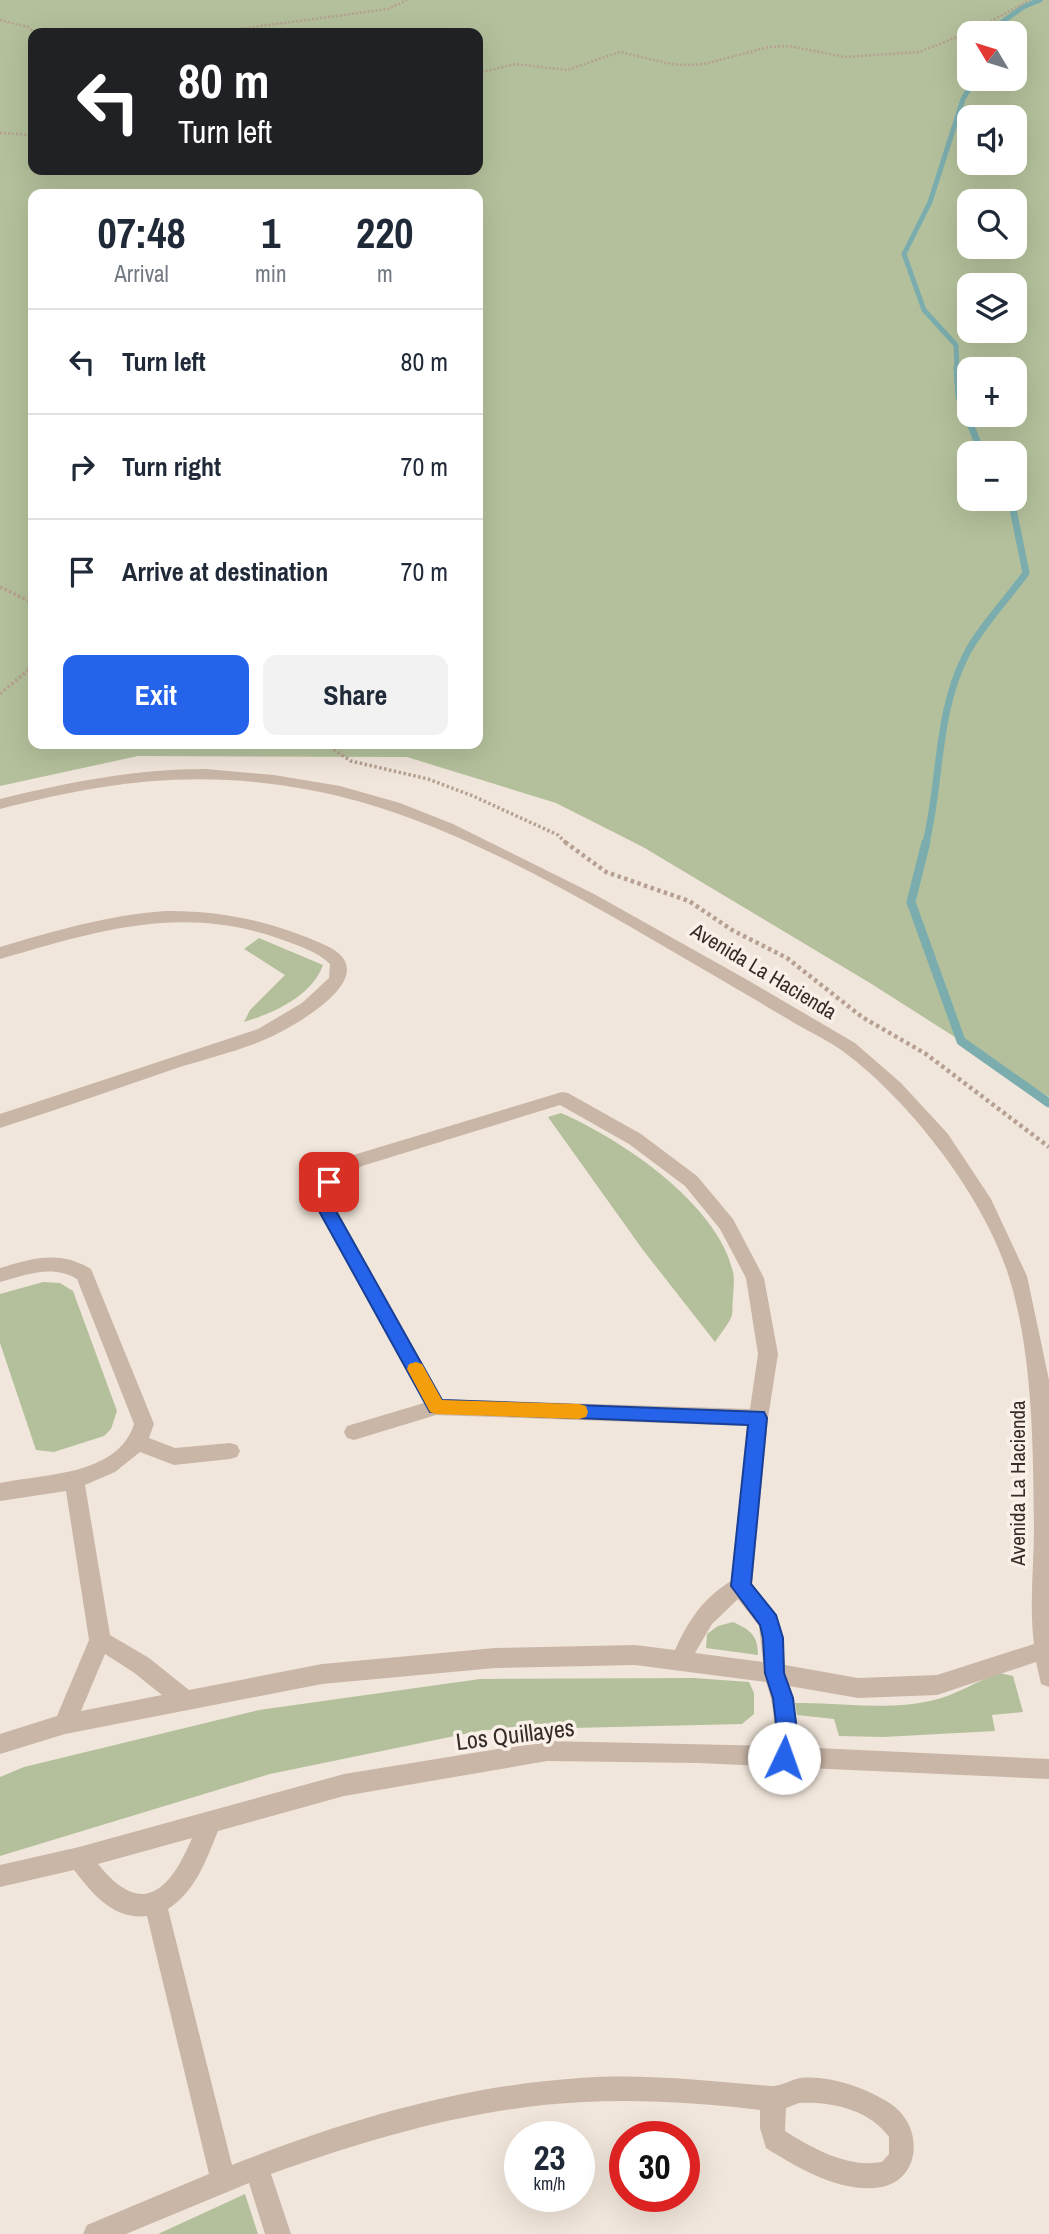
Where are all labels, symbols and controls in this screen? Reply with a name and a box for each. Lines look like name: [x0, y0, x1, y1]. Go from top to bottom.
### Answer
north arrow: [957, 21, 1027, 91]
map controls: [957, 21, 1027, 511]
text: 80 m: [178, 47, 270, 113]
icon: left: [63, 56, 154, 147]
button: sound: [957, 105, 1027, 175]
text: Turn left: [178, 110, 272, 153]
button: search: [957, 189, 1027, 259]
text: 07:48: [98, 205, 186, 261]
text: 1: [261, 205, 280, 261]
text: 220: [356, 205, 414, 261]
text: Arrival: [114, 258, 169, 289]
text: min: [255, 258, 287, 289]
text: m: [377, 258, 393, 289]
button: layers: [957, 273, 1027, 343]
icon: left: [63, 343, 101, 381]
text: Turn left: [122, 344, 206, 379]
text: 80 m: [401, 344, 448, 379]
button: +: [957, 357, 1027, 427]
button: −: [957, 441, 1027, 511]
icon: right: [63, 448, 101, 486]
text: Turn right: [122, 449, 221, 484]
text: 70 m: [401, 449, 448, 484]
icon: arrive: [63, 553, 101, 591]
text: Arrive at destination: [122, 554, 328, 589]
text: 70 m: [401, 554, 448, 589]
button: Exit: [63, 655, 249, 735]
button: Share: [263, 655, 448, 735]
street label: Avenida La Hacienda: [685, 915, 843, 1026]
pin: [299, 1152, 359, 1212]
icon: arrive: [310, 1163, 348, 1201]
street label: Avenida La Hacienda: [1003, 1400, 1032, 1567]
street label: Los Quillayes: [454, 1711, 576, 1757]
position arrow: [747, 1721, 821, 1795]
speed limit sign: 30: [609, 2121, 700, 2212]
text: 23: [534, 2134, 565, 2181]
text: km/h: [534, 2171, 566, 2196]

